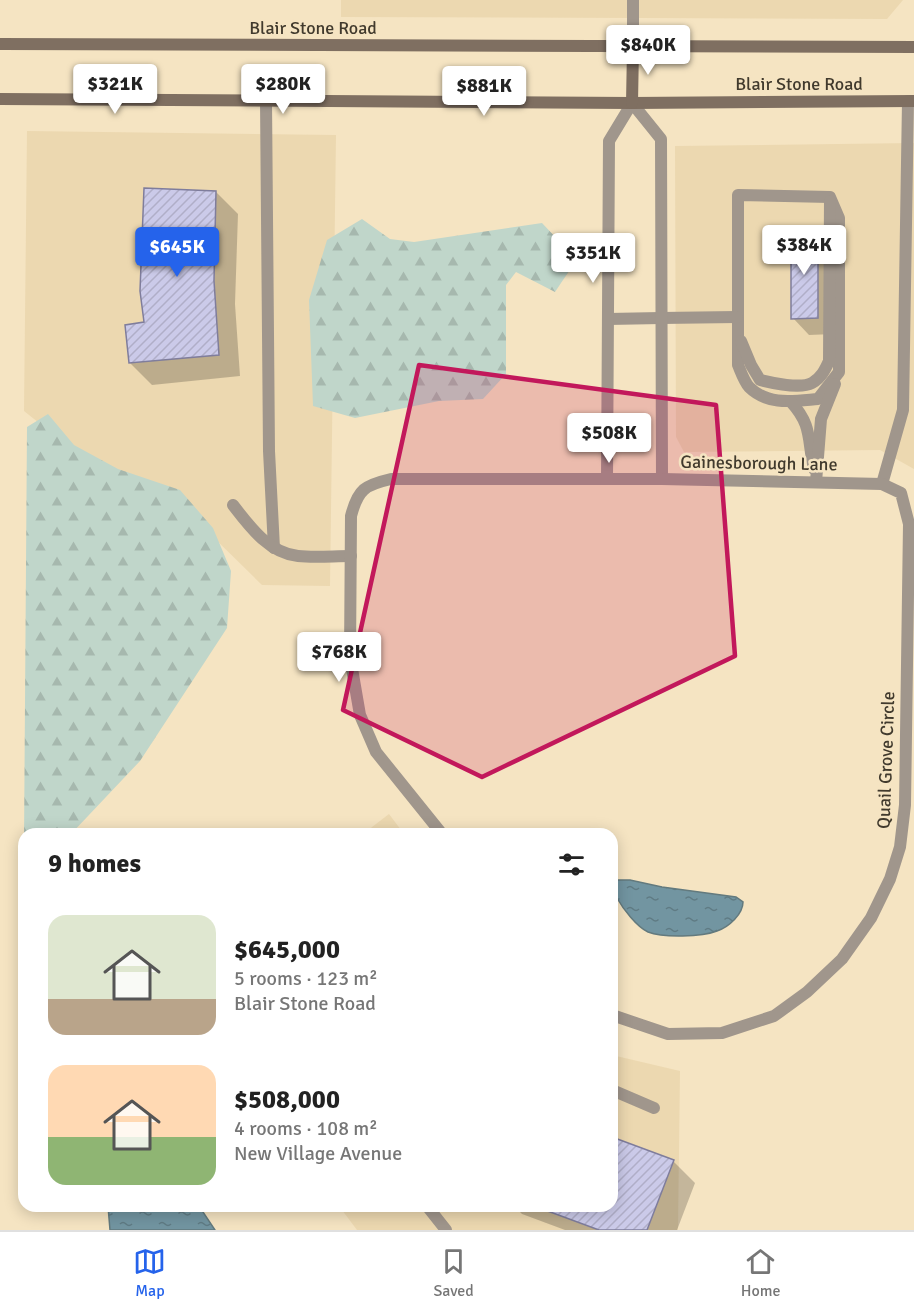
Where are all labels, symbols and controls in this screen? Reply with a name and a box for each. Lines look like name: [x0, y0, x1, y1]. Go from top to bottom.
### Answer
street label: Blair Stone Road: [249, 17, 377, 39]
pin: $840K: [606, 25, 690, 76]
text: $840K: [620, 32, 676, 57]
pin: $321K: [73, 64, 157, 115]
pin: $280K: [241, 64, 325, 115]
pin: $881K: [442, 66, 526, 117]
text: $321K: [87, 71, 143, 96]
text: $280K: [255, 71, 311, 96]
text: $881K: [456, 73, 512, 98]
street label: Blair Stone Road: [735, 73, 863, 95]
pin: $384K: [762, 225, 846, 276]
pin: $645K: [135, 227, 219, 278]
text: $384K: [776, 232, 832, 257]
pin: $351K: [551, 233, 635, 284]
text: $645K: [149, 234, 205, 259]
text: $351K: [565, 240, 621, 265]
pin: $508K: [567, 413, 651, 464]
text: $508K: [581, 420, 637, 445]
street label: Gainesborough Lane: [680, 451, 838, 475]
pin: $768K: [297, 632, 381, 683]
text: $768K: [311, 639, 367, 664]
street label: Quail Grove Circle: [873, 691, 899, 829]
text: 9 homes: [48, 848, 141, 880]
icon: filters: [555, 848, 588, 881]
text: $645,000: [234, 934, 340, 966]
icon: home: [96, 939, 168, 1011]
text: 5 rooms · 123 m²: [234, 966, 378, 991]
text: Blair Stone Road: [234, 991, 376, 1016]
text: $508,000: [234, 1084, 340, 1116]
icon: home: [96, 1089, 168, 1161]
text: 4 rooms · 108 m²: [234, 1116, 378, 1141]
text: New Village Avenue: [234, 1141, 402, 1166]
tab: Map: [133, 1245, 166, 1301]
tab: Saved: [433, 1245, 474, 1301]
tab: Home: [741, 1245, 781, 1301]

